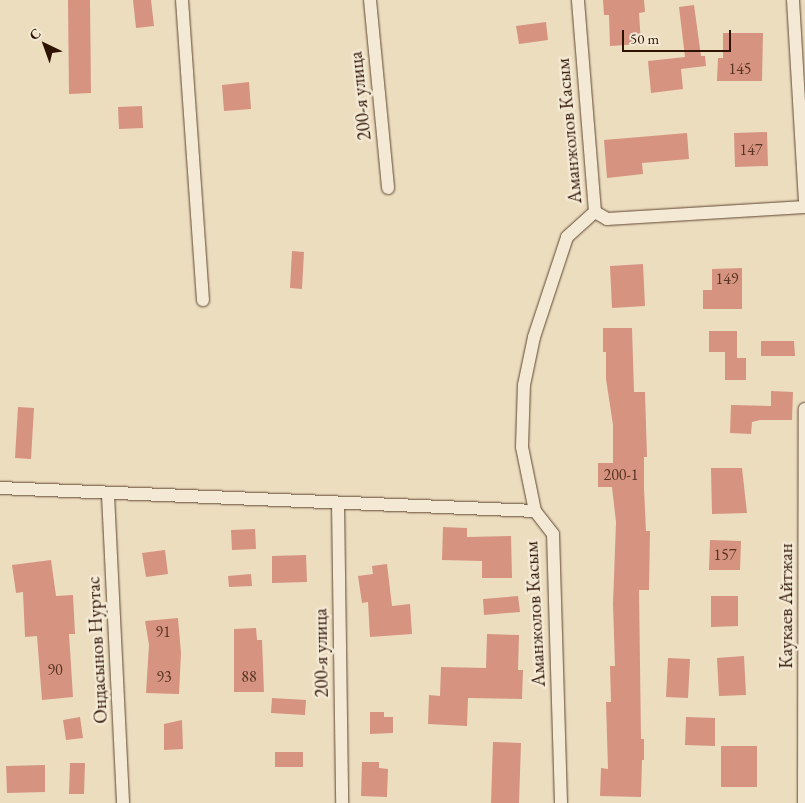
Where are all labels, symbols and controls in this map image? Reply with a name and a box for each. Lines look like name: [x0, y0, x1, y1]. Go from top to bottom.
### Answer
north arrow: [20, 20, 70, 70]
scale bar: [625, 20, 734, 52]
text: С: [25, 24, 45, 44]
text: 50 m: [630, 29, 659, 48]
street label: 200-я улица: [344, 50, 376, 142]
street label: Аманжолов Касым: [551, 57, 587, 205]
house number: 145: [728, 59, 752, 79]
house number: 147: [739, 140, 763, 160]
house number: 149: [715, 269, 739, 289]
house number: 200-1: [603, 465, 639, 485]
street label: Аманжолов Касым: [520, 541, 550, 687]
street label: Каукаев Айтжан: [775, 543, 797, 669]
house number: 157: [713, 545, 737, 565]
street label: Ондасынов Нуртас: [82, 576, 112, 724]
street label: 200-я улица: [309, 608, 333, 698]
house number: 91: [155, 622, 171, 642]
house number: 90: [47, 660, 63, 680]
house number: 93: [156, 667, 172, 687]
house number: 88: [241, 667, 257, 687]

